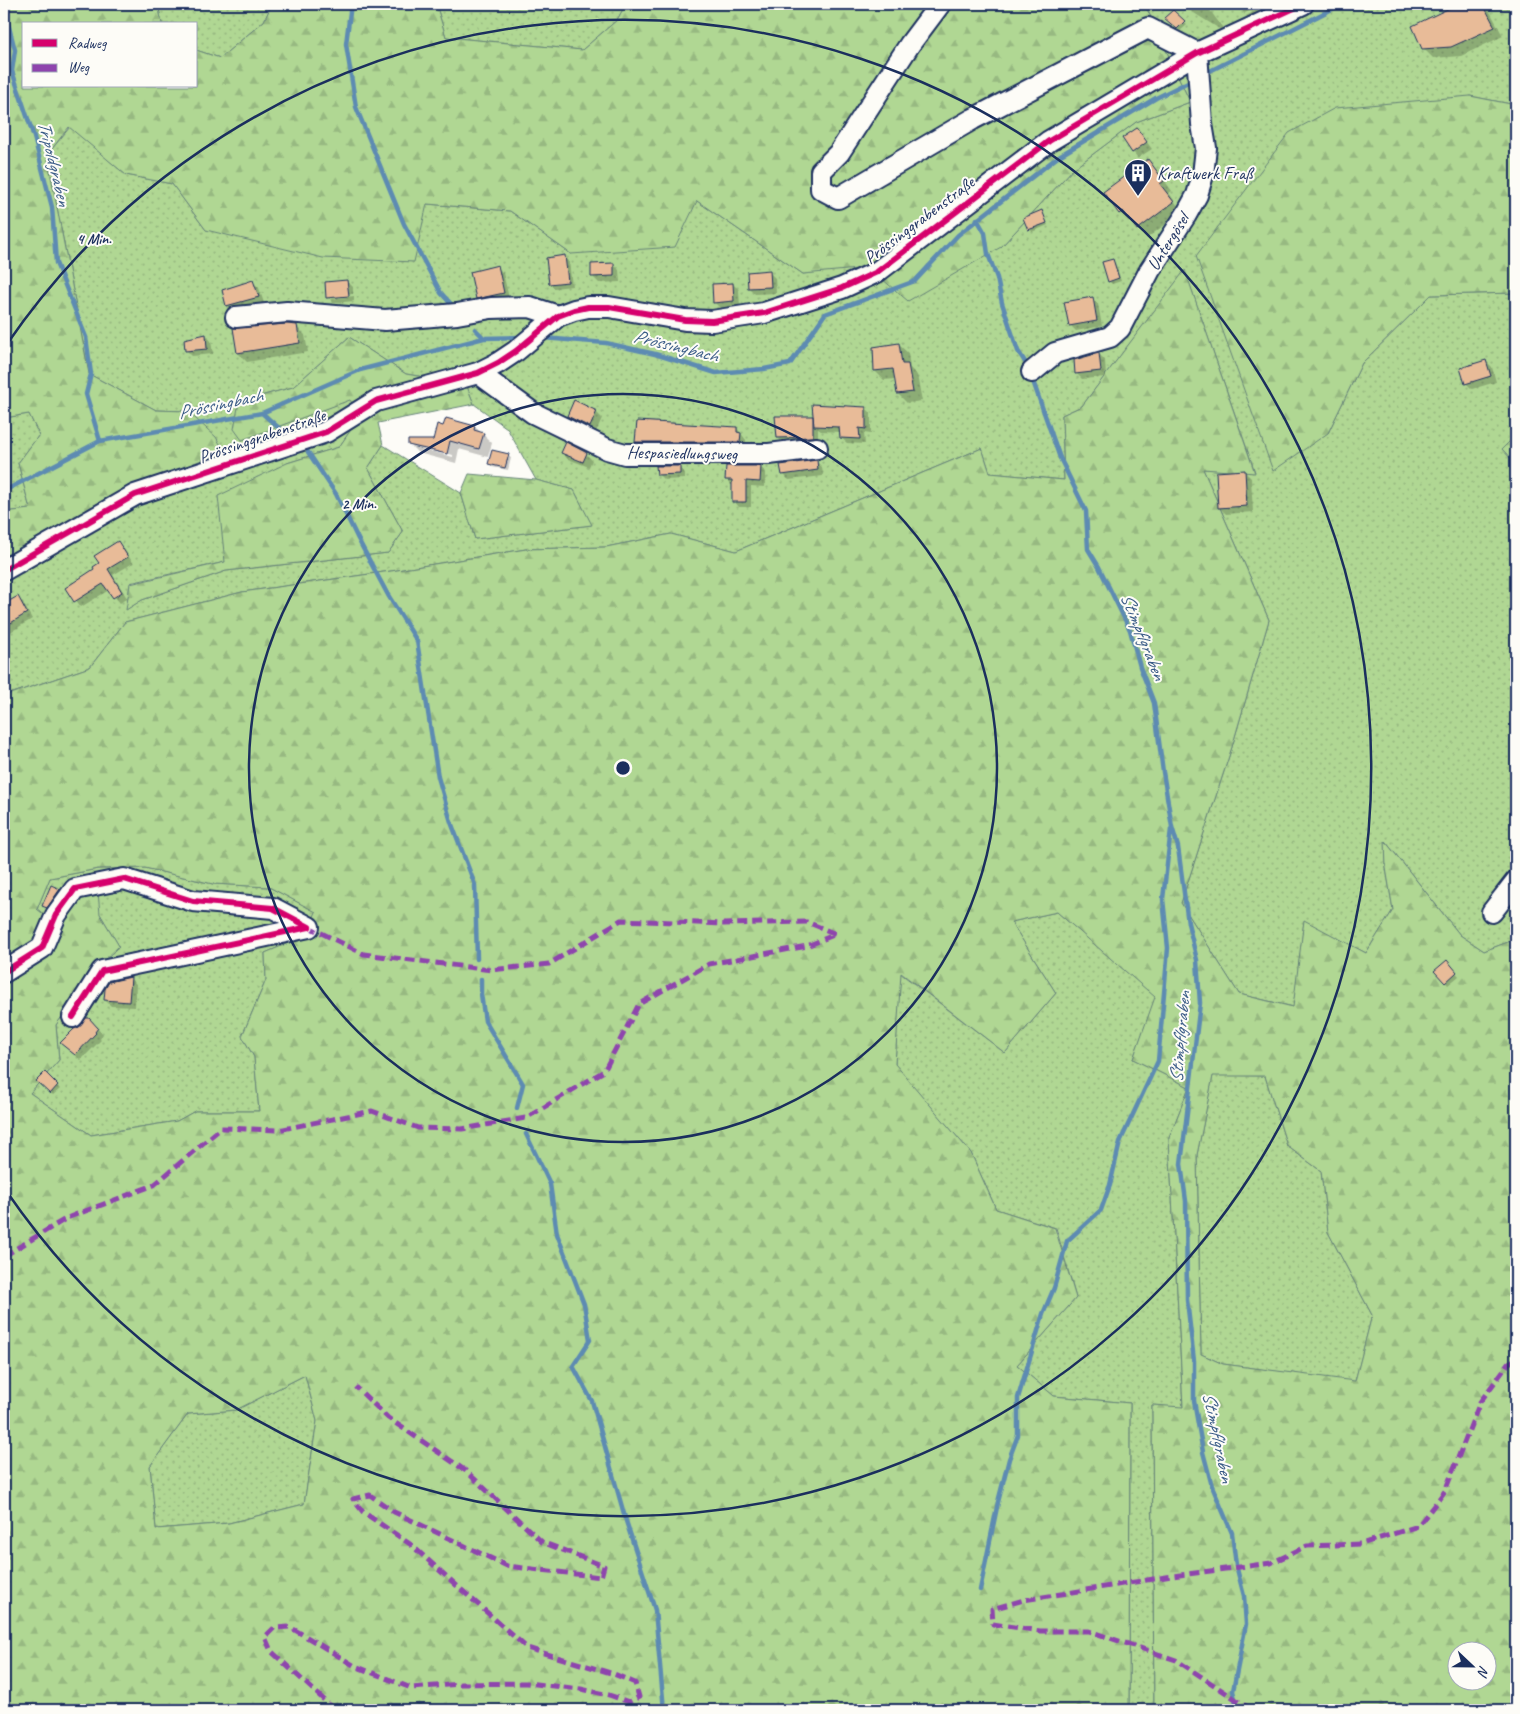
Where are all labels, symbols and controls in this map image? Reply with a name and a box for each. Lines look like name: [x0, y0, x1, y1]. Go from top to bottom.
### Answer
legend: [22, 22, 198, 88]
text: Radweg: [68, 34, 108, 53]
text: Weg: [68, 58, 90, 77]
water label: Tripoldgraben: [32, 118, 76, 210]
building icon: Kraftwerk Fraß: [1123, 158, 1153, 197]
place label: Kraftwerk Fraß: [1157, 162, 1255, 184]
street label: Prössinggrabenstraße: [859, 171, 979, 269]
street label: Untergösel: [1142, 207, 1196, 274]
text: 4 Min.: [77, 230, 112, 249]
water label: Prössingbach: [631, 324, 722, 369]
water label: Prössingbach: [176, 383, 267, 425]
street label: Prössinggrabenstraße: [196, 404, 329, 468]
street label: Hespasiedlungsweg: [627, 441, 739, 465]
text: 2 Min.: [342, 495, 377, 514]
water label: Stimpflgraben: [1115, 590, 1172, 685]
centre of rings: [614, 759, 632, 777]
water label: Stimpflgraben: [1164, 989, 1196, 1084]
water label: Stimpflgraben: [1197, 1390, 1240, 1486]
north arrow: [1448, 1642, 1498, 1692]
text: N: [1473, 1663, 1493, 1680]

